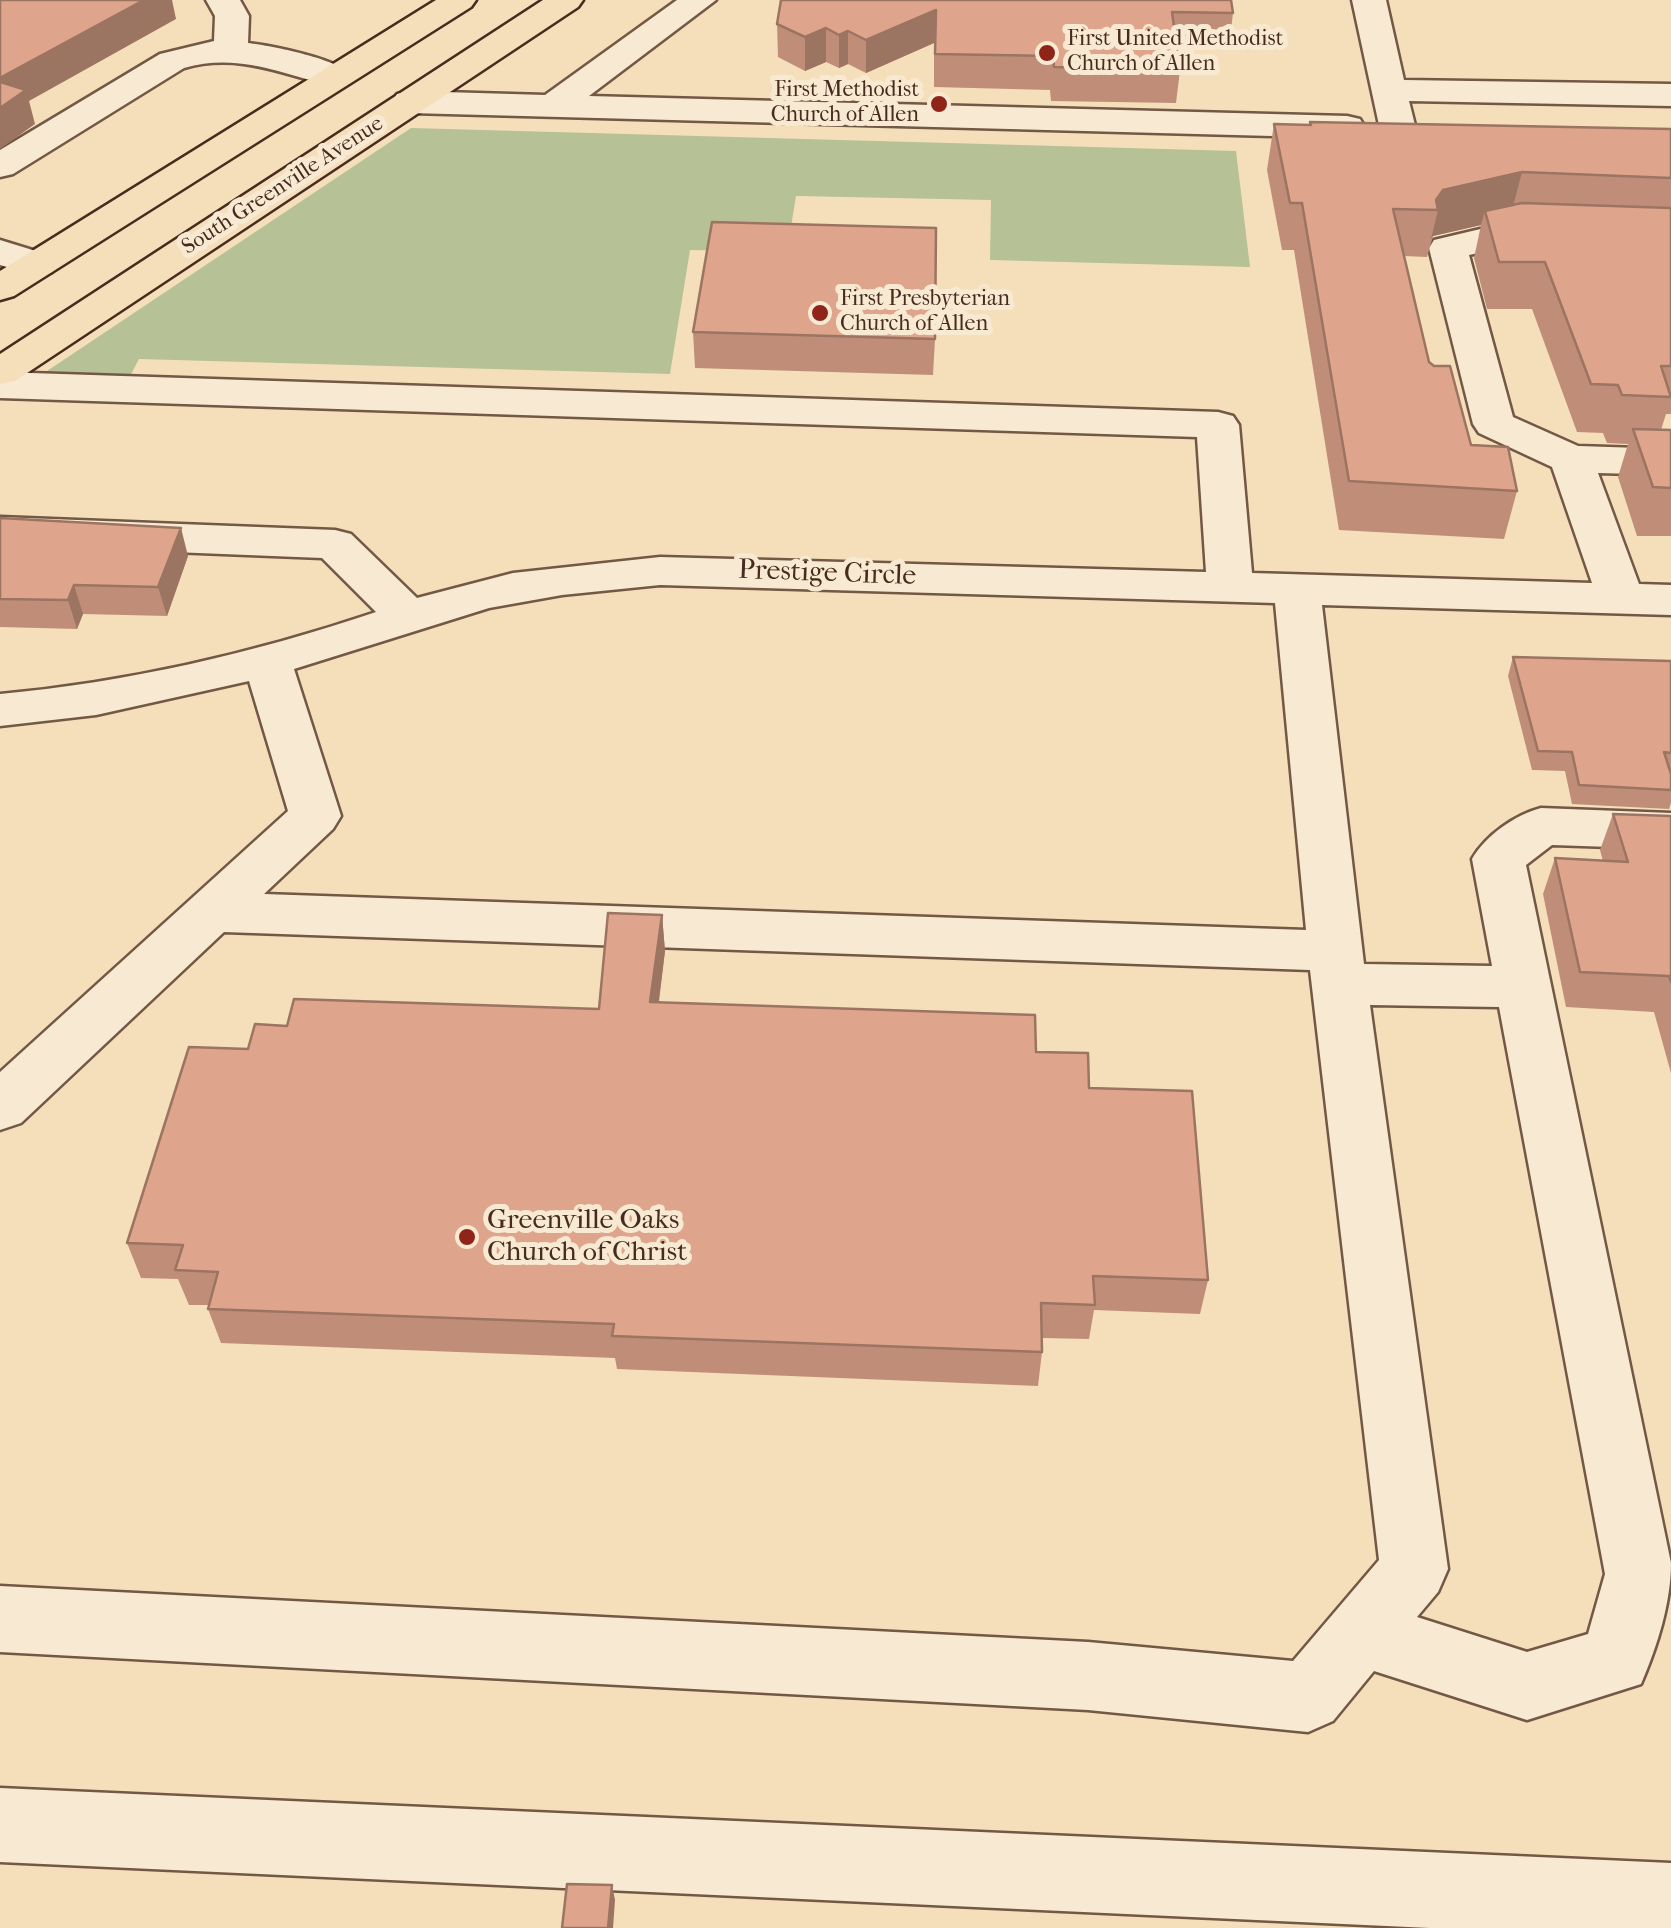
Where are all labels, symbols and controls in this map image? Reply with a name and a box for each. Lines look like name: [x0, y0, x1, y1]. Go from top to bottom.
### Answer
place label: First United Methodist Church of Allen: [1067, 27, 1283, 78]
marker: First United Methodist Church of Allen: [1036, 42, 1058, 64]
place label: First Methodist Church of Allen: [771, 78, 919, 130]
marker: First Methodist Church of Allen: [928, 93, 950, 115]
street label: South Greenville Avenue: [177, 111, 389, 261]
place label: First Presbyterian Church of Allen: [840, 287, 1010, 338]
marker: First Presbyterian Church of Allen: [809, 302, 831, 324]
street label: Prestige Circle: [737, 554, 917, 594]
place label: Greenville Oaks Church of Christ: [487, 1204, 687, 1270]
marker: Greenville Oaks Church of Christ: [456, 1226, 478, 1248]

